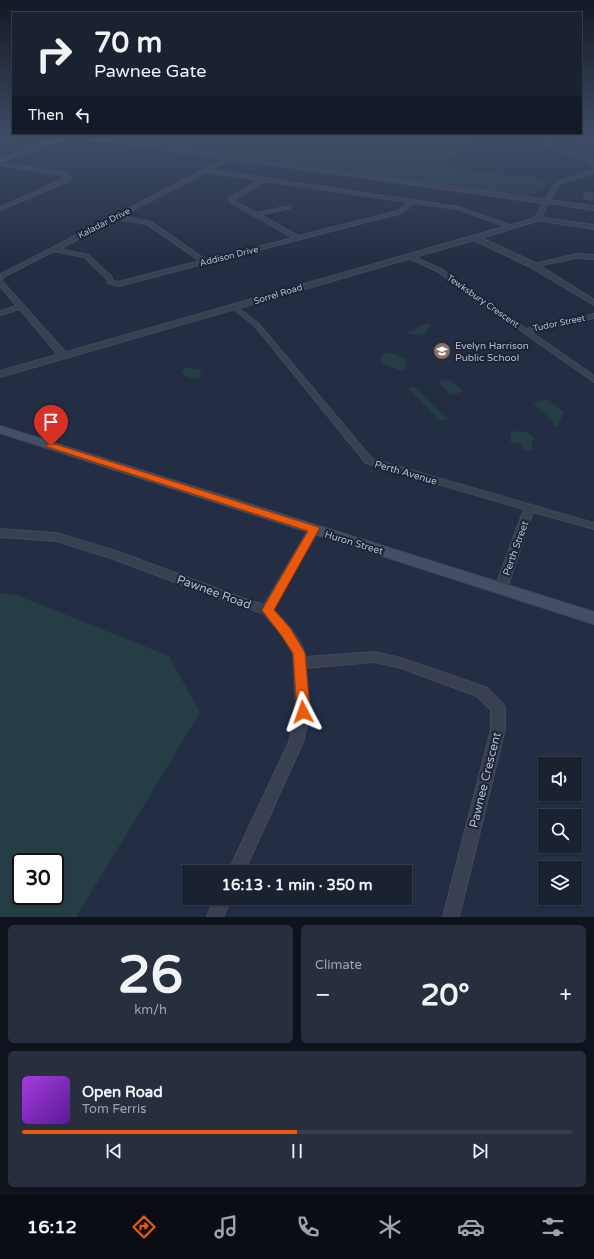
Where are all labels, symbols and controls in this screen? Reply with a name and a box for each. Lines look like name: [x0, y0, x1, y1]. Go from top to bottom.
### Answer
text: 70 m: [94, 26, 162, 60]
icon: right: [28, 28, 80, 80]
text: Pawnee Gate: [94, 60, 206, 82]
icon: left: [72, 104, 94, 126]
text: Then: [28, 106, 64, 124]
street label: Kaladar Drive: [76, 206, 132, 241]
street label: Addison Drive: [199, 244, 260, 269]
street label: Tewksbury Crescent: [444, 272, 521, 331]
street label: Sorrel Road: [253, 282, 304, 307]
street label: Tudor Street: [532, 312, 587, 334]
place label: Evelyn Harrison Public School: [455, 340, 529, 364]
school or university icon: Evelyn Harrison Public School: [432, 341, 452, 361]
pin: [34, 405, 68, 446]
icon: arrive: [40, 411, 62, 433]
street label: Perth Avenue: [373, 458, 439, 488]
street label: Perth Street: [501, 519, 531, 577]
street label: Huron Street: [323, 528, 385, 558]
street label: Pawnee Road: [175, 572, 253, 612]
position arrow: [282, 691, 324, 733]
street label: Pawnee Crescent: [466, 730, 504, 829]
map controls: [538, 757, 582, 905]
button: sound: [538, 757, 582, 801]
button: search: [538, 809, 582, 853]
speed limit sign: 30: [12, 853, 64, 905]
button: layers: [538, 861, 582, 905]
text: 16:13 · 1 min · 350 m: [222, 876, 372, 894]
text: 26: [118, 944, 183, 1007]
text: Climate: [315, 957, 362, 973]
text: 20°: [421, 977, 470, 1014]
text: −: [315, 982, 331, 1008]
text: +: [560, 982, 572, 1008]
text: km/h: [134, 1002, 167, 1018]
text: Open Road: [82, 1083, 163, 1101]
text: Tom Ferris: [82, 1101, 146, 1117]
icon: previous: [103, 1140, 125, 1162]
icon: pause: [286, 1140, 308, 1162]
icon: next: [469, 1140, 491, 1162]
icon: directions: [130, 1213, 158, 1241]
icon: music: [212, 1213, 240, 1241]
icon: phone: [294, 1213, 322, 1241]
icon: climate: [376, 1213, 404, 1241]
icon: car: [457, 1213, 485, 1241]
icon: filters: [539, 1213, 567, 1241]
text: 16:12: [27, 1216, 77, 1238]

